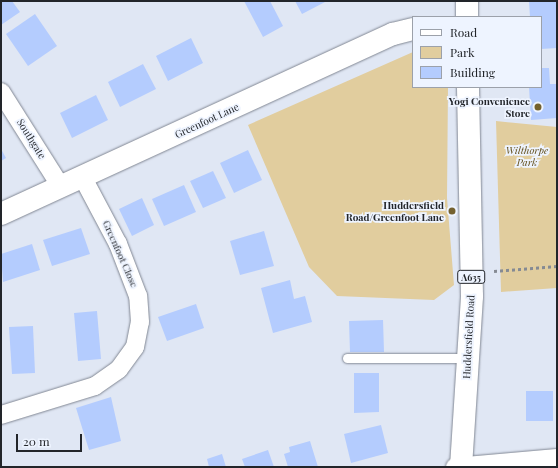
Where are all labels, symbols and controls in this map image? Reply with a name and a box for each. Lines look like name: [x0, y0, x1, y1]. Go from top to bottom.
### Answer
legend: [412, 16, 542, 88]
text: Road: [450, 24, 477, 40]
text: Park: [450, 44, 475, 60]
text: Building: [450, 64, 495, 80]
place label: Yogi Convenience Store: [449, 95, 530, 118]
street label: Greenfoot Lane: [173, 101, 241, 141]
marker: Yogi Convenience Store: [533, 102, 543, 112]
street label: Southgate: [14, 117, 48, 161]
park label: Wilthorpe Park: [506, 144, 548, 168]
place label: Huddersfield Road/Greenfoot Lane: [346, 199, 444, 222]
marker: Huddersfield Road/Greenfoot Lane: [447, 206, 457, 216]
street label: Greenfoot Close: [100, 219, 140, 289]
road number: A635: [457, 270, 485, 284]
street label: Huddersfield Road: [461, 295, 477, 379]
scale bar: [18, 426, 84, 452]
text: 20 m: [23, 433, 50, 449]

